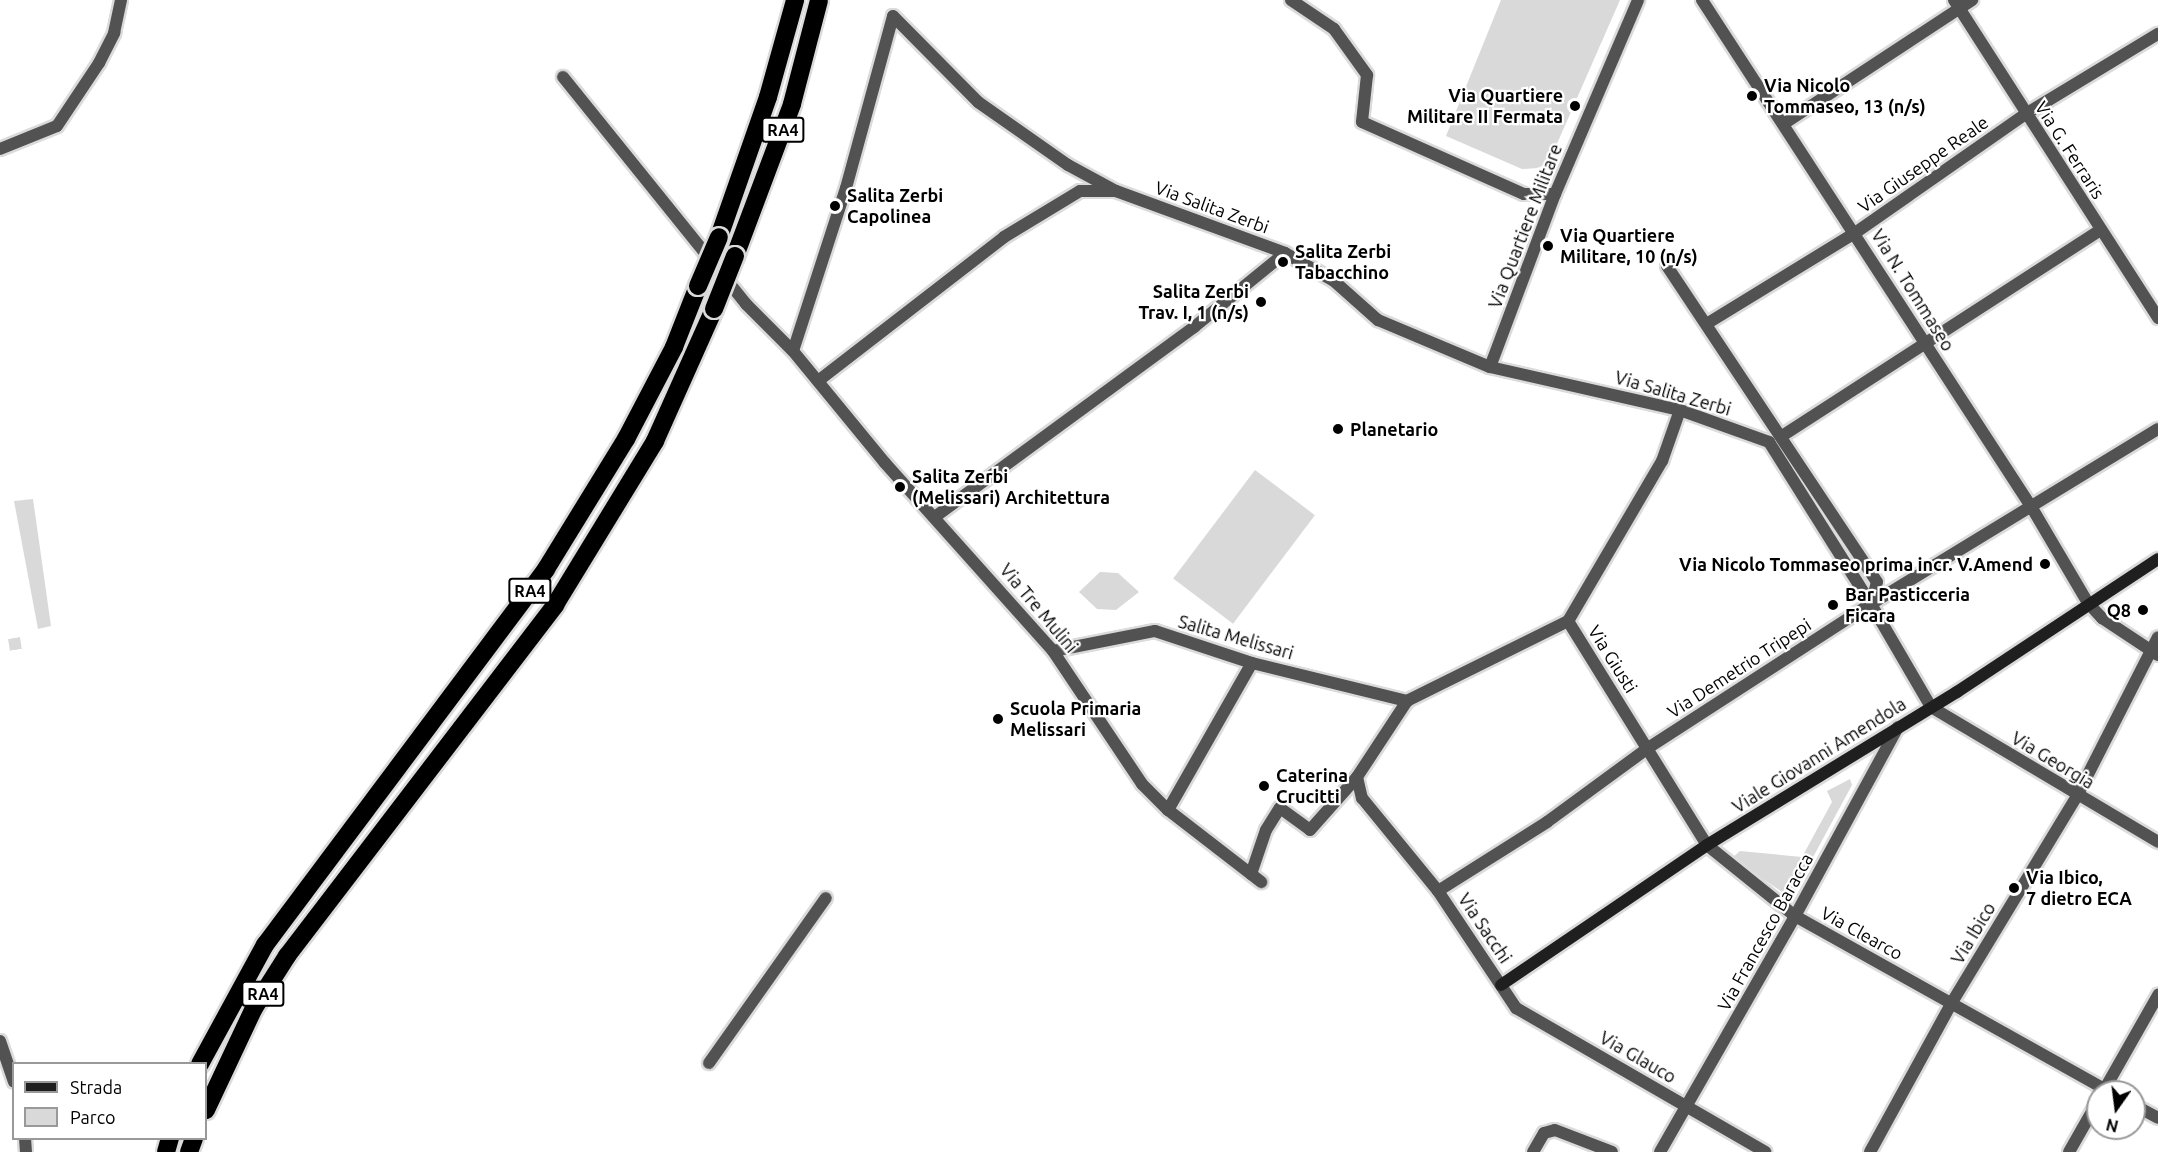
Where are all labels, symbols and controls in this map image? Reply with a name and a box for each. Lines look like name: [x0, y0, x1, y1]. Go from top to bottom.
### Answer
place label: Via Nicolo Tommaseo, 13 (n/s): [1764, 75, 1926, 118]
place label: Via Quartiere Militare II Fermata: [1407, 85, 1563, 128]
marker: Via Nicolo Tommaseo, 13 (n/s): [1745, 89, 1759, 103]
street label: Via G. Ferraris: [2030, 97, 2110, 203]
marker: Via Quartiere Militare II Fermata: [1568, 99, 1582, 113]
street label: Via Giuseppe Reale: [1854, 111, 1992, 217]
road number: RA4: [760, 117, 806, 143]
street label: Via Quartiere Militare: [1484, 141, 1566, 311]
street label: Via Salita Zerbi: [1152, 176, 1272, 238]
place label: Salita Zerbi Capolinea: [847, 185, 943, 228]
marker: Salita Zerbi Capolinea: [828, 199, 842, 213]
place label: Via Quartiere Militare, 10 (n/s): [1560, 225, 1698, 268]
street label: Via N. Tommaseo: [1867, 225, 1959, 355]
marker: Via Quartiere Militare, 10 (n/s): [1541, 239, 1555, 253]
place label: Salita Zerbi Tabacchino: [1295, 241, 1391, 284]
marker: Salita Zerbi Tabacchino: [1276, 255, 1290, 269]
place label: Salita Zerbi Trav. I, 1 (n/s): [1138, 281, 1249, 324]
marker: Salita Zerbi Trav. I, 1 (n/s): [1254, 295, 1268, 309]
street label: Via Salita Zerbi: [1612, 366, 1734, 420]
place label: Planetario: [1350, 418, 1438, 440]
marker: Planetario: [1331, 422, 1345, 436]
place label: Salita Zerbi (Melissari) Architettura: [912, 466, 1110, 508]
marker: Salita Zerbi (Melissari) Architettura: [893, 480, 907, 494]
place label: Via Nicolo Tommaseo prima incr. V.Amend: [1679, 553, 2033, 575]
marker: Via Nicolo Tommaseo prima incr. V.Amend: [2038, 557, 2052, 571]
street label: Via Tre Mulini: [995, 559, 1083, 657]
road number: RA4: [508, 578, 552, 604]
place label: Bar Pasticceria Ficara: [1845, 584, 1970, 626]
marker: Bar Pasticceria Ficara: [1826, 598, 1840, 612]
place label: Q8: [2107, 599, 2131, 621]
marker: Q8: [2136, 603, 2150, 617]
street label: Salita Melissari: [1176, 610, 1296, 664]
street label: Via Demetrio Tripepi: [1663, 614, 1815, 722]
street label: Via Giusti: [1584, 621, 1642, 697]
street label: Viale Giovanni Amendola: [1728, 693, 1910, 817]
place label: Scuola Primaria Melissari: [1010, 698, 1141, 740]
marker: Scuola Primaria Melissari: [991, 712, 1005, 726]
street label: Via Georgia: [2008, 727, 2098, 793]
place label: Caterina Crucitti: [1276, 765, 1348, 808]
marker: Caterina Crucitti: [1257, 779, 1271, 793]
street label: Via Francesco Baracca: [1713, 849, 1817, 1015]
place label: Via Ibico, 7 dietro ECA: [2026, 867, 2132, 910]
marker: Via Ibico, 7 dietro ECA: [2007, 881, 2021, 895]
street label: Via Sacchi: [1454, 889, 1516, 967]
street label: Via Ibico: [1946, 898, 2000, 968]
street label: Via Clearco: [1817, 902, 1907, 964]
road number: RA4: [240, 981, 286, 1007]
street label: Via Glauco: [1596, 1026, 1680, 1088]
legend: [12, 1062, 207, 1140]
text: Strada: [70, 1077, 122, 1097]
north arrow: [2086, 1080, 2146, 1140]
text: Parco: [70, 1107, 116, 1127]
text: N: [2104, 1115, 2120, 1136]

